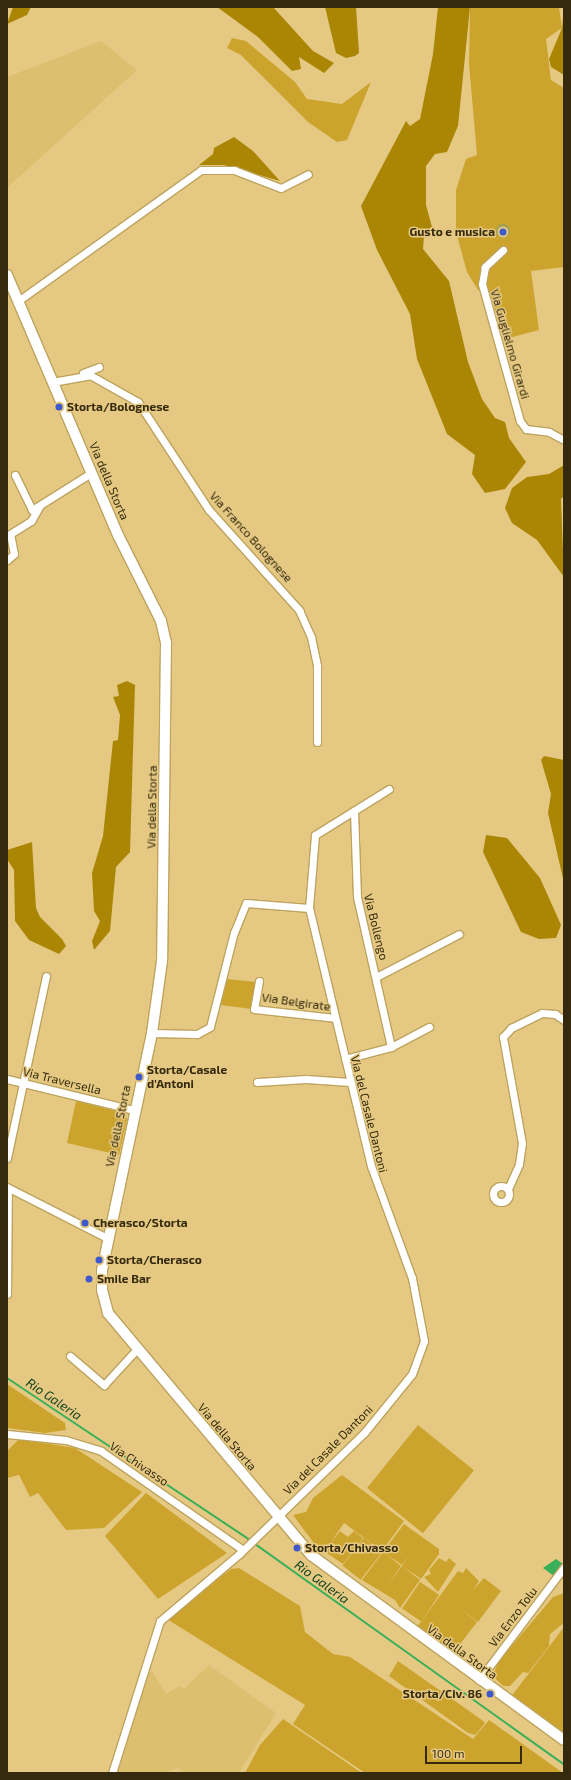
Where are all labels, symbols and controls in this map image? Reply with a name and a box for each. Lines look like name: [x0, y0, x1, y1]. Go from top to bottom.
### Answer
place label: Gusto e musica: [409, 225, 495, 239]
marker: Gusto e musica: [498, 227, 508, 237]
street label: Via Guglielmo Girardi: [487, 287, 533, 401]
place label: Storta/Bolognese: [67, 400, 169, 414]
marker: Storta/Bolognese: [54, 402, 64, 412]
street label: Via della Storta: [86, 440, 132, 522]
street label: Via Franco Bolognese: [207, 489, 295, 585]
street label: Via della Storta: [144, 765, 160, 849]
street label: Via Bollengo: [361, 892, 391, 962]
street label: Via Belgirate: [261, 990, 331, 1014]
street label: Via del Casale Dantoni: [347, 1054, 391, 1174]
place label: Storta/Casale d'Antoni: [147, 1063, 227, 1091]
street label: Via Traversella: [21, 1064, 103, 1098]
marker: Storta/Casale d'Antoni: [134, 1072, 144, 1082]
street label: Via della Storta: [102, 1084, 134, 1168]
place label: Cherasco/Storta: [93, 1216, 188, 1230]
marker: Cherasco/Storta: [80, 1218, 90, 1228]
place label: Storta/Cherasco: [107, 1253, 202, 1267]
marker: Storta/Cherasco: [94, 1255, 104, 1265]
place label: Smile Bar: [97, 1272, 151, 1286]
marker: Smile Bar: [84, 1274, 94, 1284]
water label: Rio Galeria: [23, 1375, 85, 1423]
street label: Via della Storta: [195, 1400, 259, 1474]
street label: Via del Casale Dantoni: [280, 1402, 376, 1498]
street label: Via Chivasso: [107, 1439, 171, 1489]
place label: Storta/Chivasso: [305, 1541, 398, 1555]
marker: Storta/Chivasso: [292, 1543, 302, 1553]
water label: Rio Galeria: [292, 1557, 352, 1607]
street label: Via Enzo Tolu: [486, 1584, 540, 1650]
street label: Via della Storta: [424, 1622, 500, 1682]
place label: Storta/Civ. 86: [403, 1687, 482, 1701]
marker: Storta/Civ. 86: [485, 1689, 495, 1699]
scale bar: [427, 1738, 524, 1764]
text: 100 m: [432, 1746, 464, 1760]

